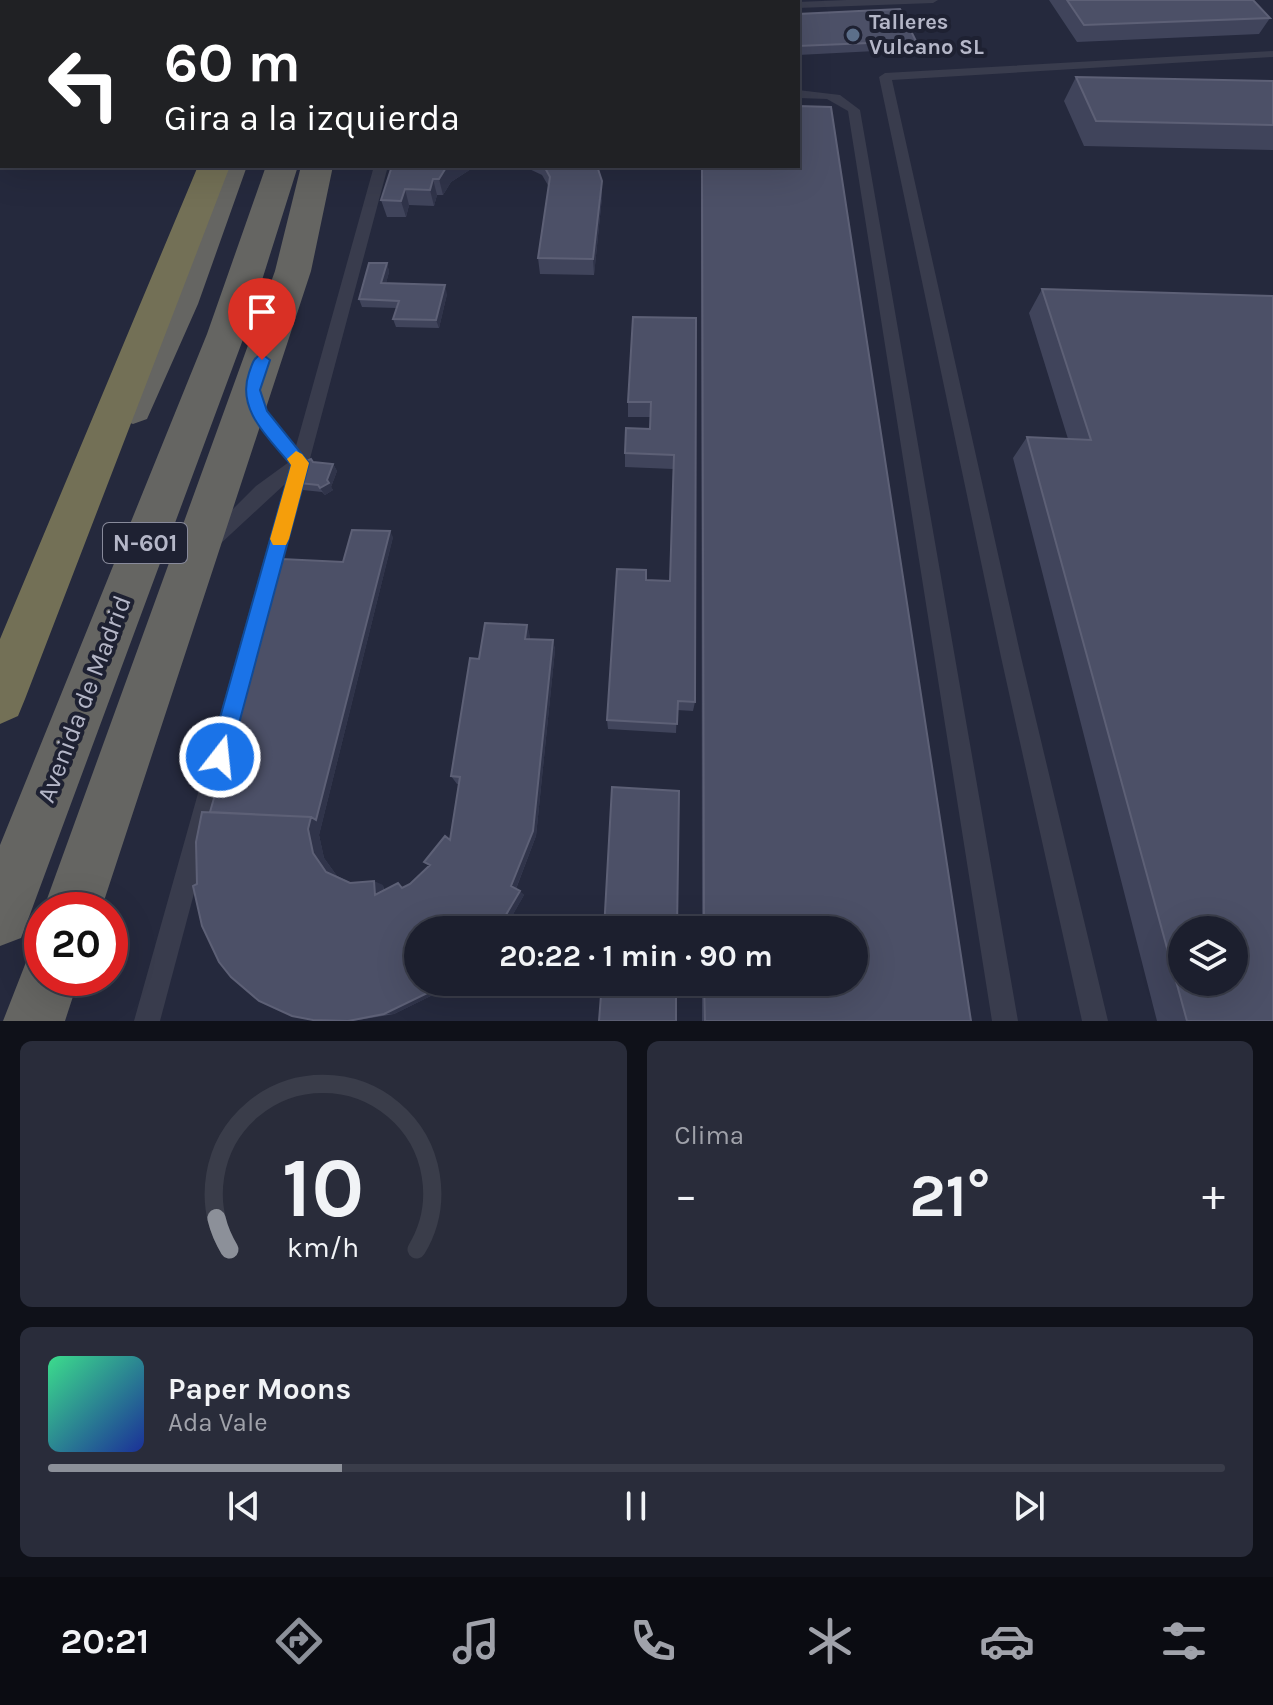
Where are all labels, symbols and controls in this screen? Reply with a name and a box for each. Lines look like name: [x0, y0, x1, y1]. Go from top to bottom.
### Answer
place label: Talleres Vulcano SL: [869, 9, 984, 60]
marker: Talleres Vulcano SL: [844, 26, 862, 44]
text: 60 m: [164, 30, 301, 95]
icon: left: [32, 32, 136, 136]
text: Gira a la izquierda: [164, 97, 460, 139]
pin: [228, 278, 296, 360]
icon: arrive: [240, 290, 284, 334]
road number: N-601: [103, 523, 187, 563]
street label: Avenida de Madrid: [30, 591, 138, 807]
position arrow: [178, 715, 262, 799]
speed limit sign: 20: [24, 892, 128, 996]
map controls: [1168, 916, 1248, 996]
button: layers: [1168, 916, 1248, 996]
text: 20:22 · 1 min · 90 m: [499, 938, 773, 974]
text: Clima: [675, 1120, 744, 1151]
text: 10: [282, 1140, 364, 1237]
text: 21°: [909, 1161, 990, 1231]
text: −: [675, 1170, 698, 1221]
text: +: [1202, 1170, 1225, 1221]
text: km/h: [287, 1231, 359, 1264]
text: Paper Moons: [168, 1371, 351, 1407]
text: Ada Vale: [168, 1407, 268, 1438]
icon: previous: [222, 1484, 266, 1528]
icon: pause: [614, 1484, 658, 1528]
icon: next: [1007, 1484, 1051, 1528]
icon: directions: [271, 1613, 327, 1669]
icon: music: [448, 1613, 504, 1669]
icon: phone: [625, 1613, 681, 1669]
icon: climate: [802, 1613, 858, 1669]
icon: car: [979, 1613, 1035, 1669]
icon: filters: [1156, 1613, 1212, 1669]
text: 20:21: [61, 1620, 149, 1662]

